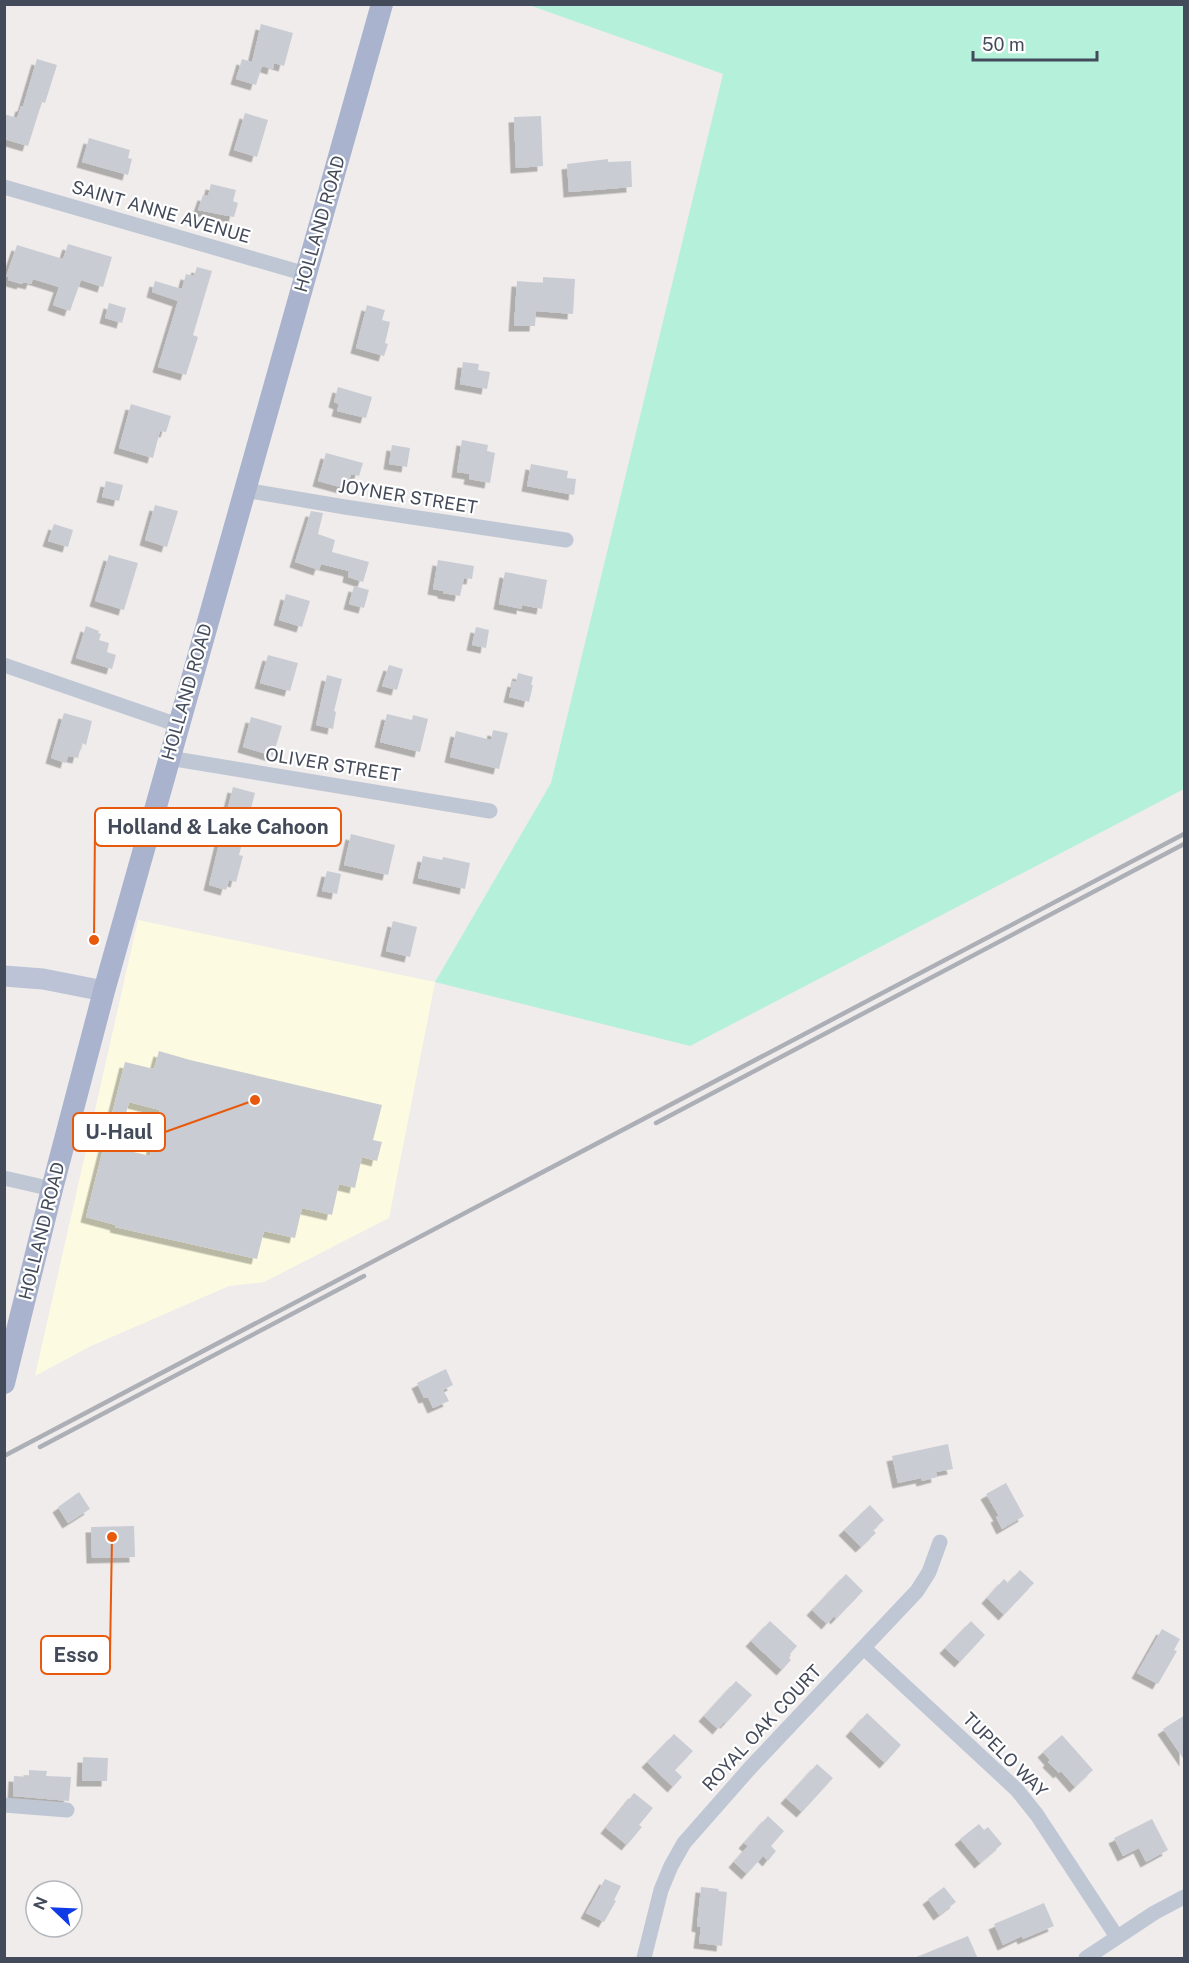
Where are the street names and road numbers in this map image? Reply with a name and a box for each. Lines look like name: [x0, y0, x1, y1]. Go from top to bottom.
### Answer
street label: HOLLAND ROAD: [290, 153, 349, 295]
street label: SAINT ANNE AVENUE: [69, 176, 253, 247]
street label: JOYNER STREET: [337, 475, 479, 518]
street label: HOLLAND ROAD: [157, 621, 216, 763]
street label: OLIVER STREET: [264, 743, 403, 786]
street label: HOLLAND ROAD: [14, 1160, 69, 1302]
street label: ROYAL OAK COURT: [698, 1660, 826, 1795]
street label: TUPELO WAY: [959, 1708, 1052, 1801]

